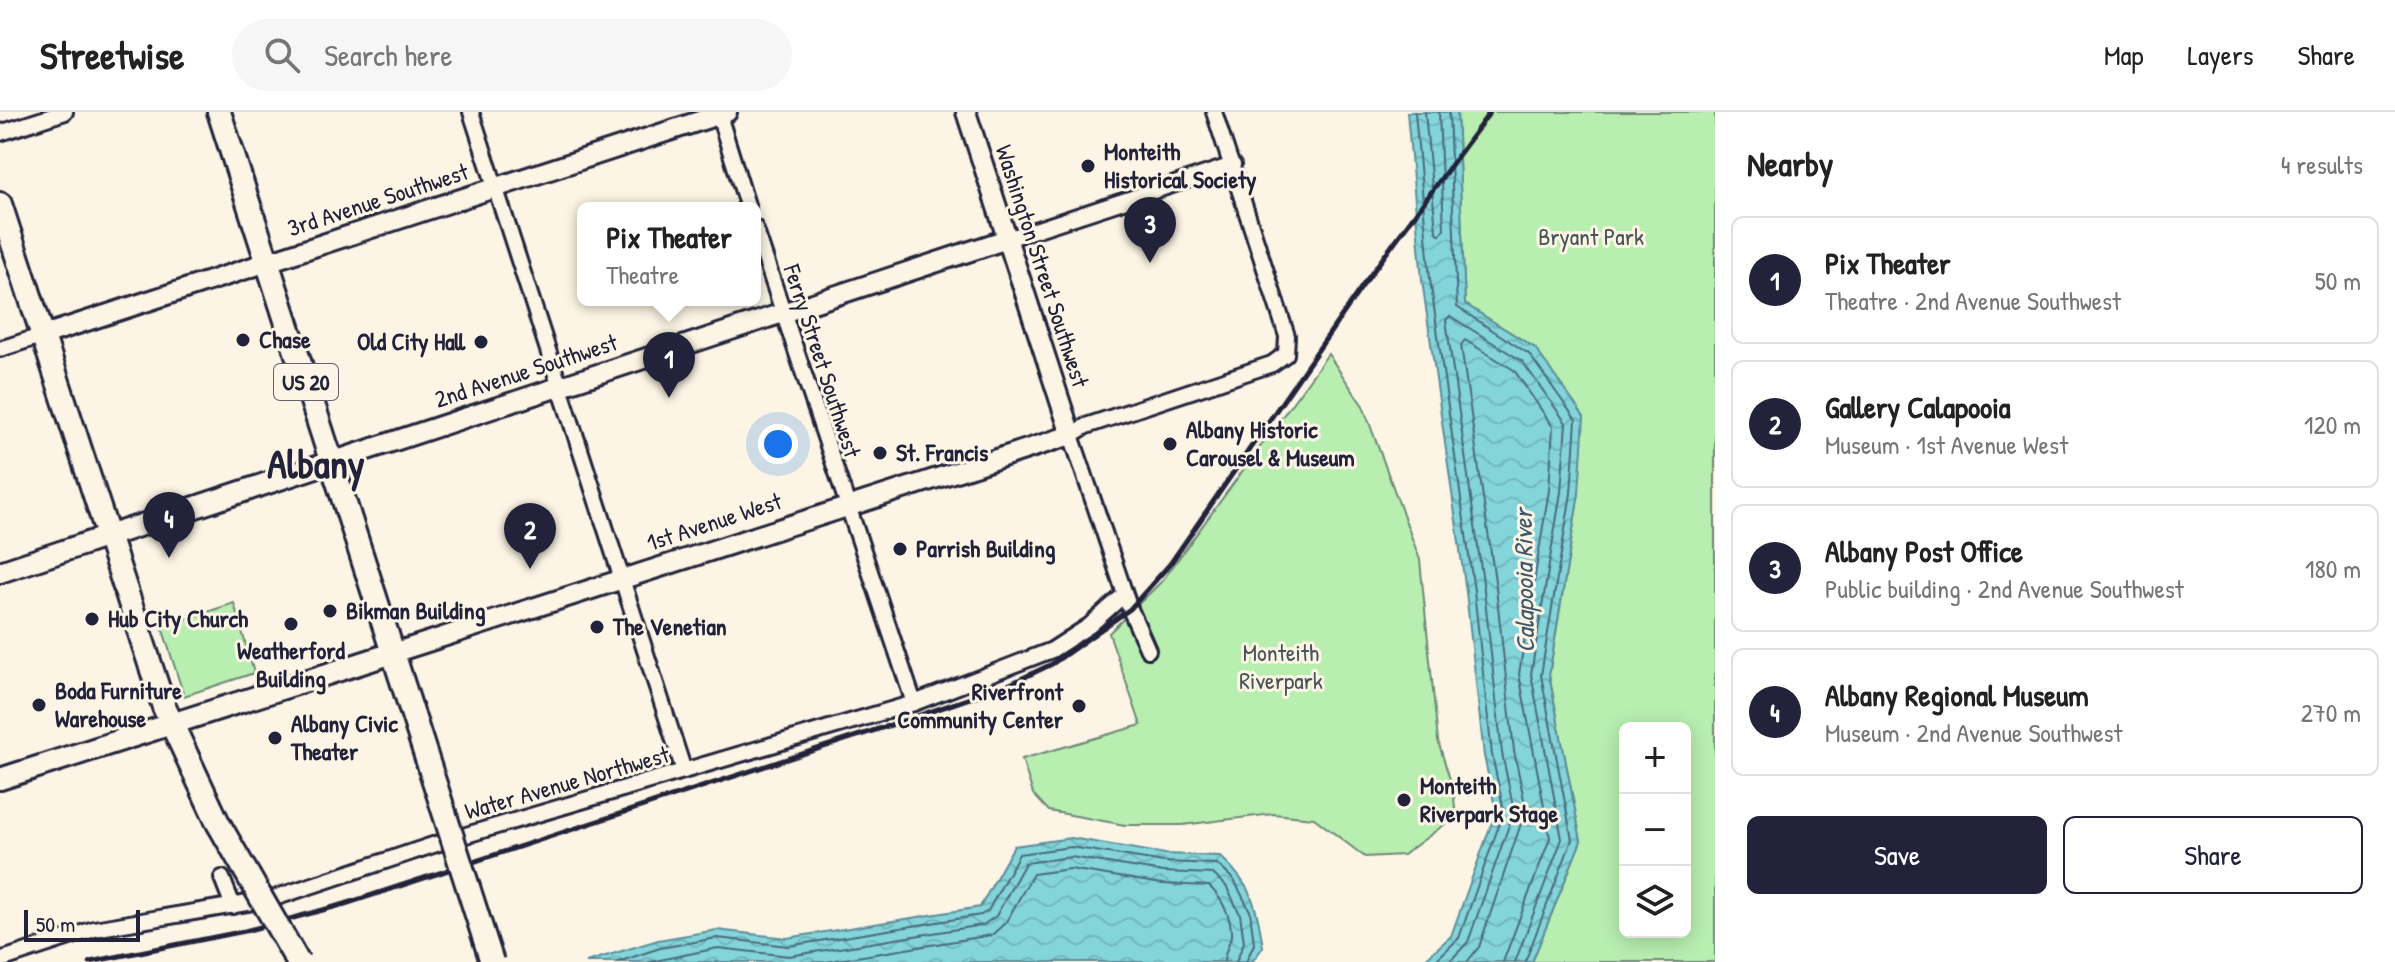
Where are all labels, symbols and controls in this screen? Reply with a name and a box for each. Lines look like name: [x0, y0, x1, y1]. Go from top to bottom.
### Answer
search box: [232, 19, 792, 91]
text: Streetwise: [40, 29, 184, 81]
icon: search: [260, 33, 304, 77]
text: Search here: [324, 35, 453, 75]
text: Map: [2104, 36, 2144, 74]
text: Layers: [2188, 36, 2253, 74]
text: Share: [2297, 36, 2355, 74]
place label: Monteith Historical Society: [1104, 135, 1256, 196]
street label: Washington Street Southwest: [989, 140, 1097, 392]
text: Nearby: [1747, 141, 1833, 187]
text: 4 results: [2281, 147, 2363, 182]
street label: 3rd Avenue Southwest: [283, 155, 473, 243]
marker: Monteith Historical Society: [1079, 157, 1097, 175]
pin: 3: [1124, 197, 1176, 263]
popup: [577, 202, 761, 306]
text: Pix Theater: [606, 217, 732, 257]
park label: Bryant Park: [1538, 220, 1644, 252]
text: Pix Theater: [1825, 243, 1951, 283]
text: Theatre: [606, 257, 679, 292]
street label: Ferry Street Southwest: [776, 259, 869, 462]
text: 1: [1770, 263, 1780, 298]
text: 50 m: [2315, 263, 2361, 298]
text: Theatre · 2nd Avenue Southwest: [1825, 283, 2121, 318]
place label: Chase: [259, 323, 311, 355]
place label: Old City Hall: [357, 325, 466, 358]
street label: 2nd Avenue Southwest: [430, 325, 622, 415]
marker: Chase: [234, 331, 252, 349]
pin: 1: [643, 332, 695, 398]
marker: Old City Hall: [472, 333, 490, 351]
road number: US 20: [274, 364, 338, 400]
text: Gallery Calapooia: [1825, 387, 2011, 427]
text: 2: [1769, 407, 1781, 442]
text: 120 m: [2304, 407, 2361, 442]
place label: Albany Historic Carousel & Museum: [1186, 413, 1355, 473]
your location: [758, 424, 798, 464]
text: Museum · 1st Avenue West: [1825, 427, 2068, 462]
marker: Albany Historic Carousel & Museum: [1161, 435, 1179, 453]
district label: Albany: [267, 436, 365, 492]
place label: St. Francis: [896, 436, 988, 468]
marker: St. Francis: [871, 444, 889, 462]
street label: 1st Avenue West: [642, 484, 786, 558]
pin: 4: [143, 492, 195, 558]
pin: 2: [504, 503, 556, 569]
water label: Calapooia River: [1505, 506, 1543, 653]
text: Albany Post Office: [1825, 531, 2023, 571]
place label: Parrish Building: [916, 532, 1056, 565]
marker: Parrish Building: [891, 540, 909, 558]
text: 3: [1769, 551, 1781, 586]
text: 180 m: [2305, 551, 2361, 586]
text: Public building · 2nd Avenue Southwest: [1825, 571, 2184, 606]
place label: Bikman Building: [346, 594, 486, 627]
place label: Hub City Church: [108, 602, 248, 635]
marker: Bikman Building: [321, 602, 339, 620]
marker: Hub City Church: [83, 610, 101, 628]
place label: The Venetian: [612, 610, 727, 642]
marker: Weatherford Building: [282, 615, 300, 633]
marker: The Venetian: [588, 618, 606, 636]
place label: Weatherford Building: [237, 634, 346, 695]
park label: Monteith Riverpark: [1239, 636, 1323, 696]
place label: Boda Furniture Warehouse: [55, 674, 182, 734]
place label: Riverfront Community Center: [897, 675, 1064, 736]
text: Albany Regional Museum: [1825, 675, 2089, 715]
text: 4: [1770, 695, 1780, 730]
text: 270 m: [2301, 695, 2361, 730]
marker: Boda Furniture Warehouse: [30, 696, 48, 714]
marker: Riverfront Community Center: [1070, 697, 1088, 715]
place label: Albany Civic Theater: [290, 707, 398, 767]
text: Museum · 2nd Avenue Southwest: [1825, 715, 2122, 750]
map controls: [1619, 722, 1691, 938]
button: +: [1619, 722, 1691, 794]
marker: Albany Civic Theater: [266, 729, 284, 747]
street label: Water Avenue Northwest: [461, 737, 673, 827]
place label: Monteith Riverpark Stage: [1420, 769, 1558, 830]
marker: Monteith Riverpark Stage: [1395, 791, 1413, 809]
button: −: [1619, 794, 1691, 866]
button: Save: [1747, 816, 2047, 894]
button: Share: [2063, 816, 2363, 894]
button: layers: [1619, 866, 1691, 938]
scale bar: [24, 906, 140, 942]
text: 50 m: [36, 909, 75, 939]

